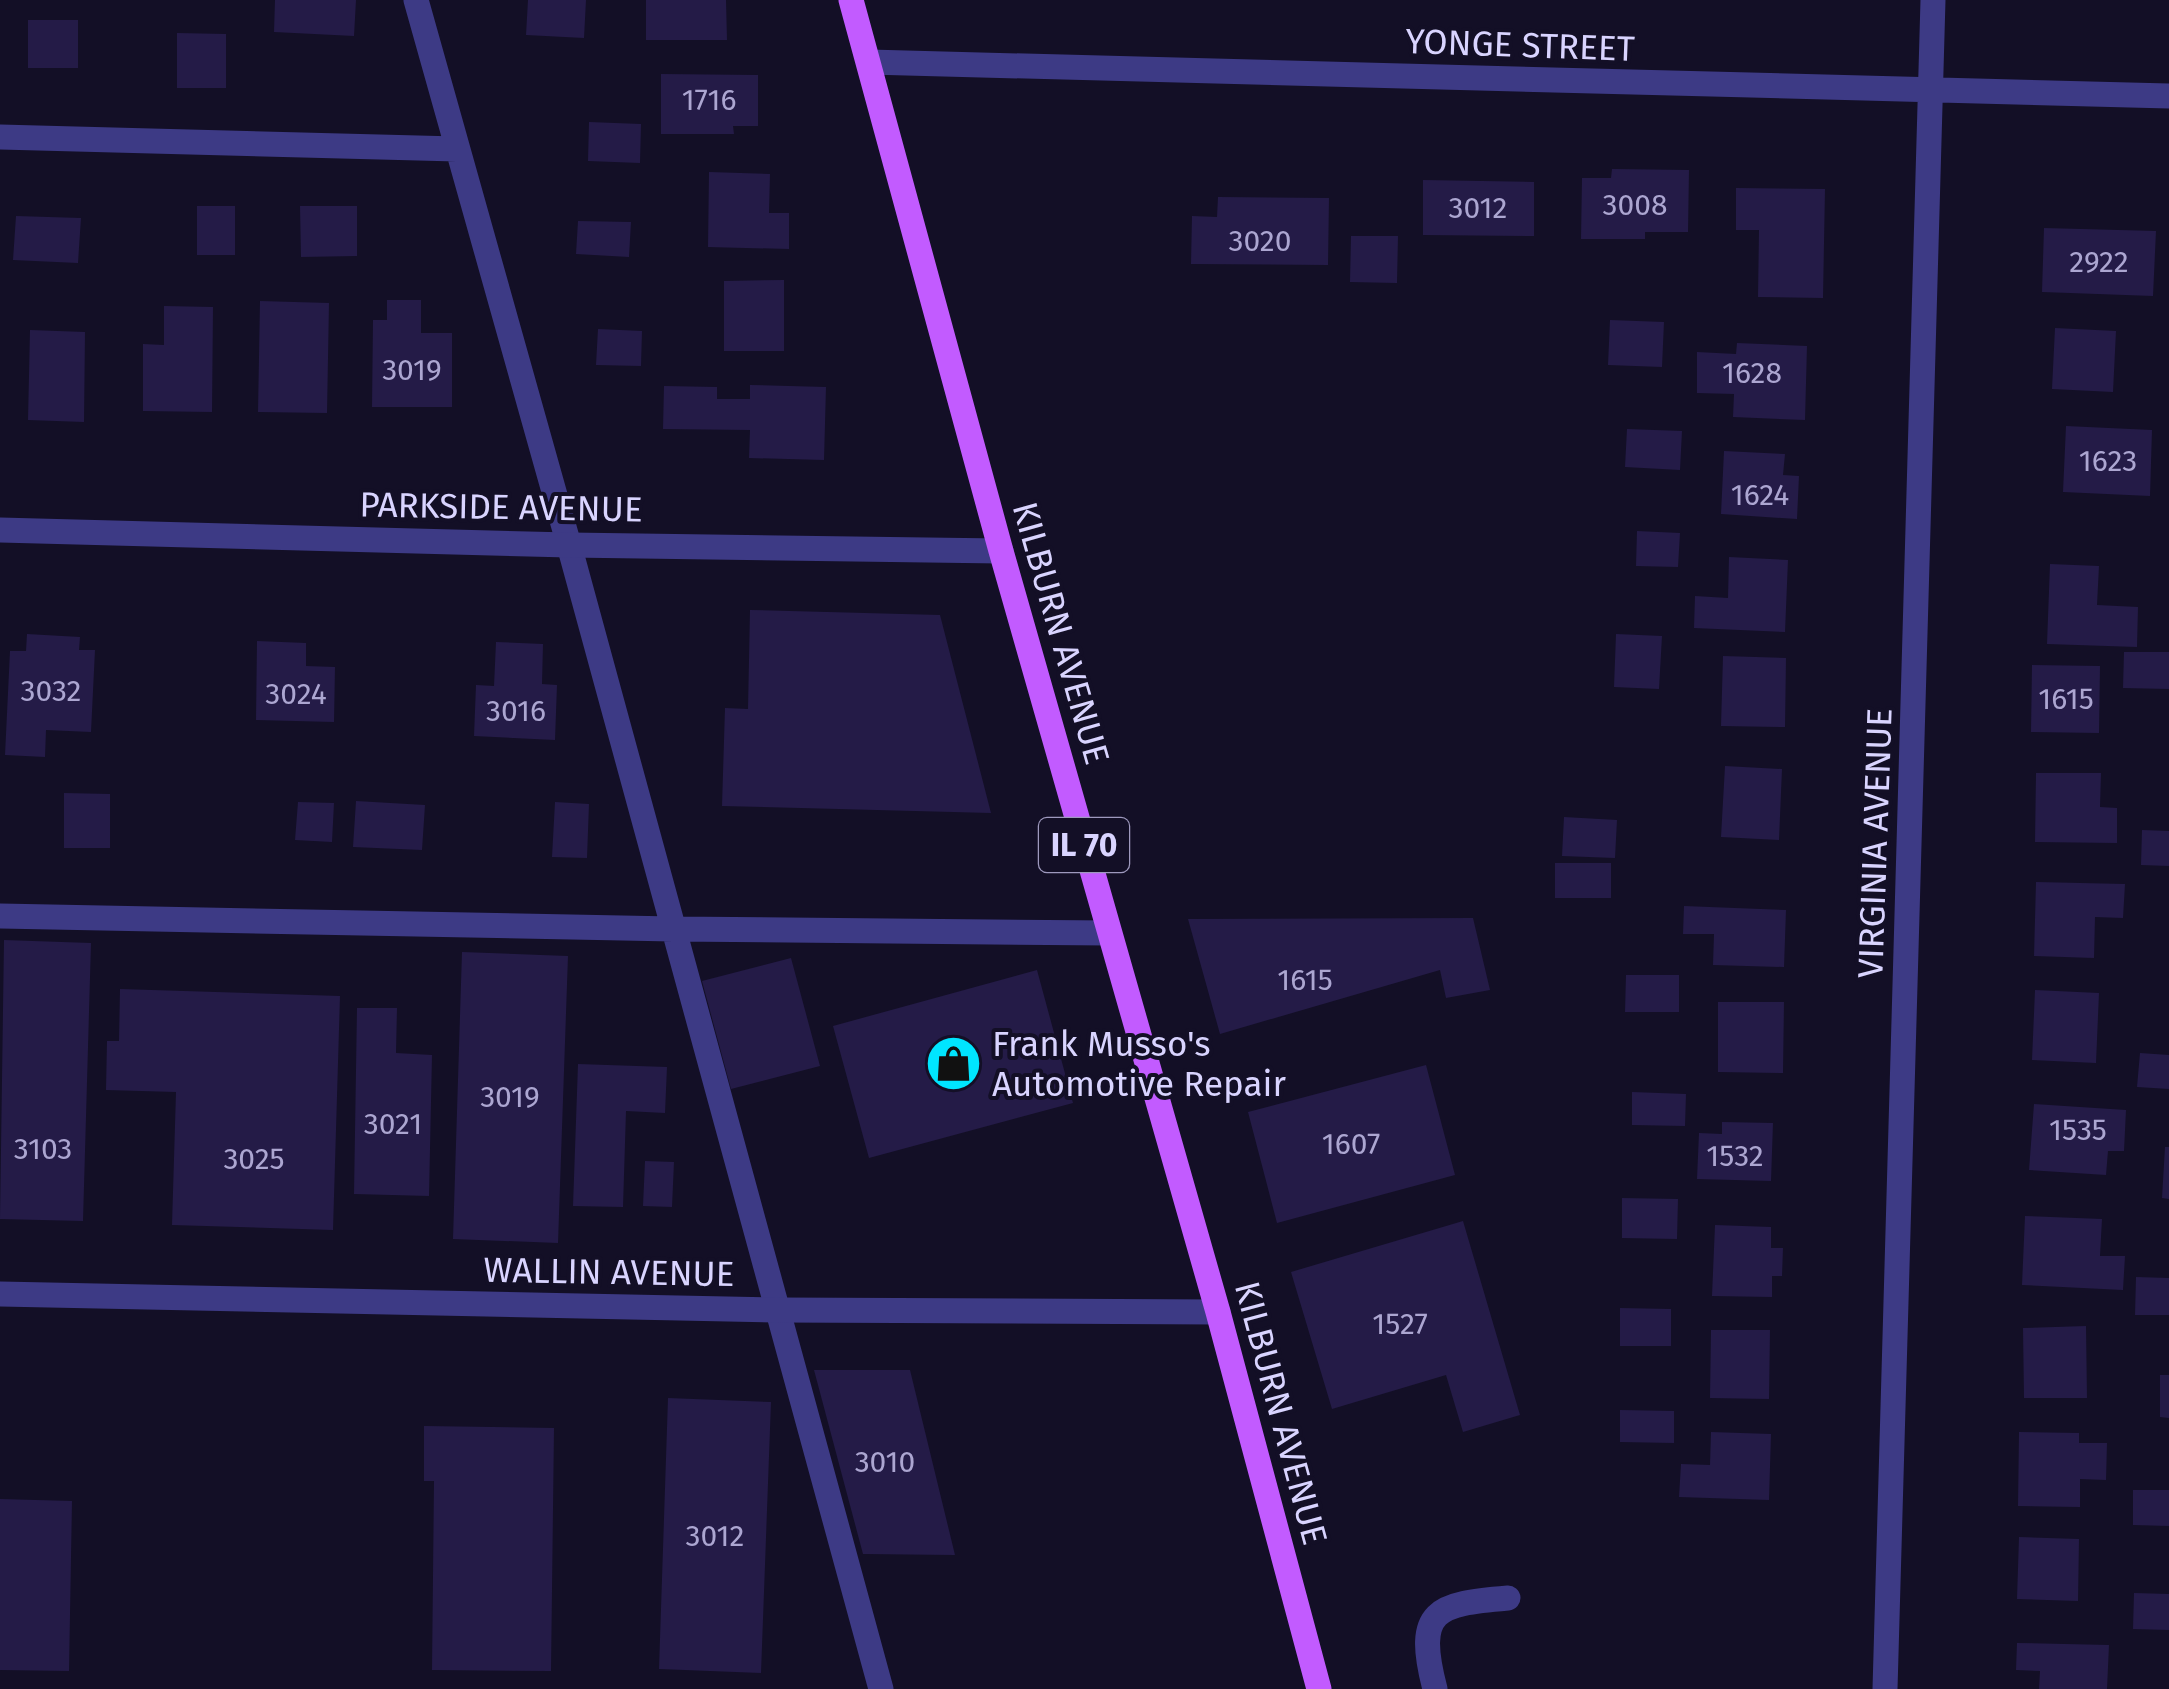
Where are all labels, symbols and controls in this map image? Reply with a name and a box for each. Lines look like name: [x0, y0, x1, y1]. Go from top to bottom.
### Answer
street label: YONGE STREET: [1405, 20, 1635, 70]
house number: 1716: [682, 82, 736, 118]
house number: 3008: [1603, 187, 1667, 223]
house number: 3012: [1449, 190, 1507, 226]
house number: 3020: [1229, 223, 1291, 259]
house number: 2922: [2069, 244, 2129, 280]
house number: 3019: [382, 352, 442, 388]
house number: 1628: [1722, 355, 1782, 391]
house number: 1623: [2079, 443, 2137, 479]
house number: 1624: [1731, 477, 1789, 513]
street label: PARKSIDE AVENUE: [359, 484, 643, 530]
street label: KILBURN AVENUE: [1004, 497, 1118, 769]
house number: 3032: [21, 673, 81, 709]
house number: 3024: [265, 676, 327, 712]
house number: 1615: [2038, 681, 2094, 717]
house number: 3016: [486, 693, 546, 729]
street label: VIRGINIA AVENUE: [1849, 707, 1901, 979]
road number: IL 70: [1039, 818, 1129, 872]
house number: 1615: [1277, 962, 1333, 998]
place label: Frank Musso's Automotive Repair: [992, 1023, 1286, 1105]
shop icon: Frank Musso's Automotive Repair: [923, 1034, 983, 1094]
house number: 3019: [480, 1079, 540, 1115]
house number: 3021: [364, 1106, 422, 1142]
house number: 1535: [2049, 1112, 2107, 1148]
house number: 1607: [1322, 1126, 1380, 1162]
house number: 3103: [14, 1131, 72, 1167]
house number: 1532: [1706, 1138, 1764, 1174]
house number: 3025: [223, 1141, 285, 1177]
street label: WALLIN AVENUE: [483, 1249, 735, 1295]
street label: KILBURN AVENUE: [1226, 1277, 1336, 1549]
house number: 1527: [1372, 1306, 1428, 1342]
house number: 3010: [855, 1444, 915, 1480]
house number: 3012: [686, 1518, 744, 1554]

